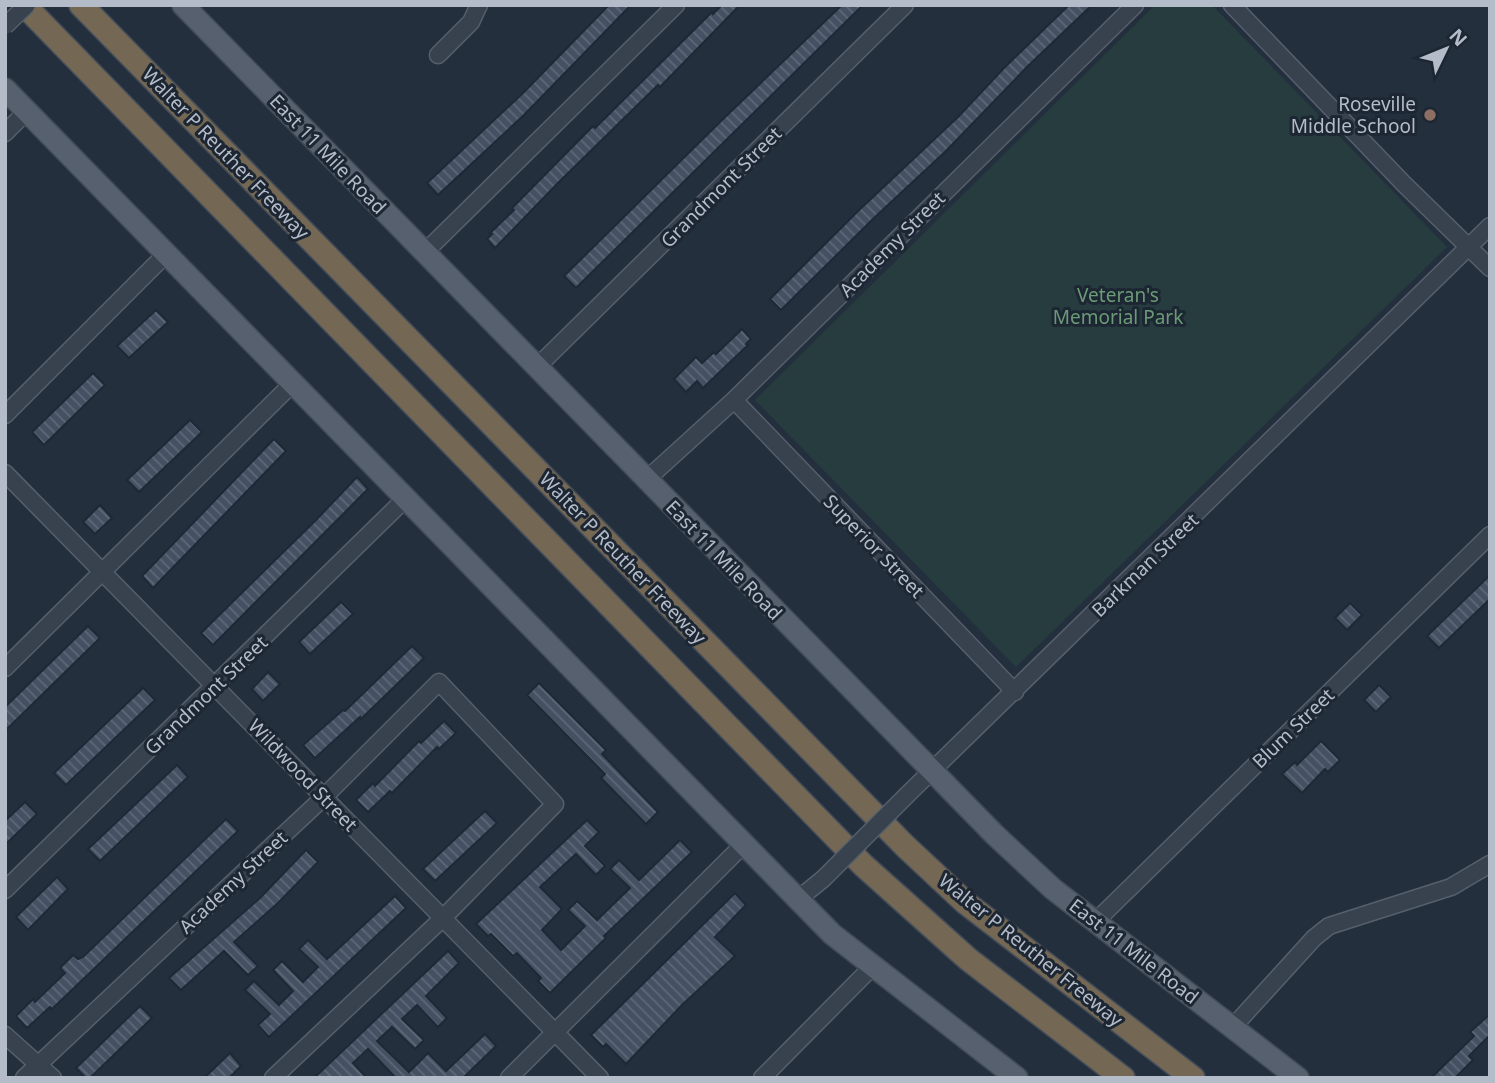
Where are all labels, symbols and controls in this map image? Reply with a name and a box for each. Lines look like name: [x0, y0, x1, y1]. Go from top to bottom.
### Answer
north arrow: [1411, 14, 1481, 84]
text: N: [1444, 23, 1473, 52]
street label: Walter P Reuther Freeway: [137, 61, 315, 245]
street label: East 11 Mile Road: [264, 88, 392, 220]
place label: Roseville Middle School: [1291, 91, 1416, 139]
marker: Roseville Middle School: [1422, 107, 1438, 123]
street label: Grandmont Street: [655, 121, 787, 253]
street label: Academy Street: [833, 185, 951, 303]
park label: Veteran's Memorial Park: [1053, 282, 1183, 330]
street label: Walter P Reuther Freeway: [534, 466, 712, 650]
street label: Superior Street: [818, 489, 930, 604]
street label: East 11 Mile Road: [660, 494, 788, 626]
street label: Barkman Street: [1086, 507, 1204, 623]
street label: Grandmont Street: [139, 630, 273, 760]
street label: Blum Street: [1246, 682, 1340, 774]
street label: Wildwood Street: [243, 713, 363, 837]
street label: Academy Street: [173, 825, 293, 939]
street label: Walter P Reuther Freeway: [934, 868, 1129, 1033]
street label: East 11 Mile Road: [1064, 892, 1204, 1010]

